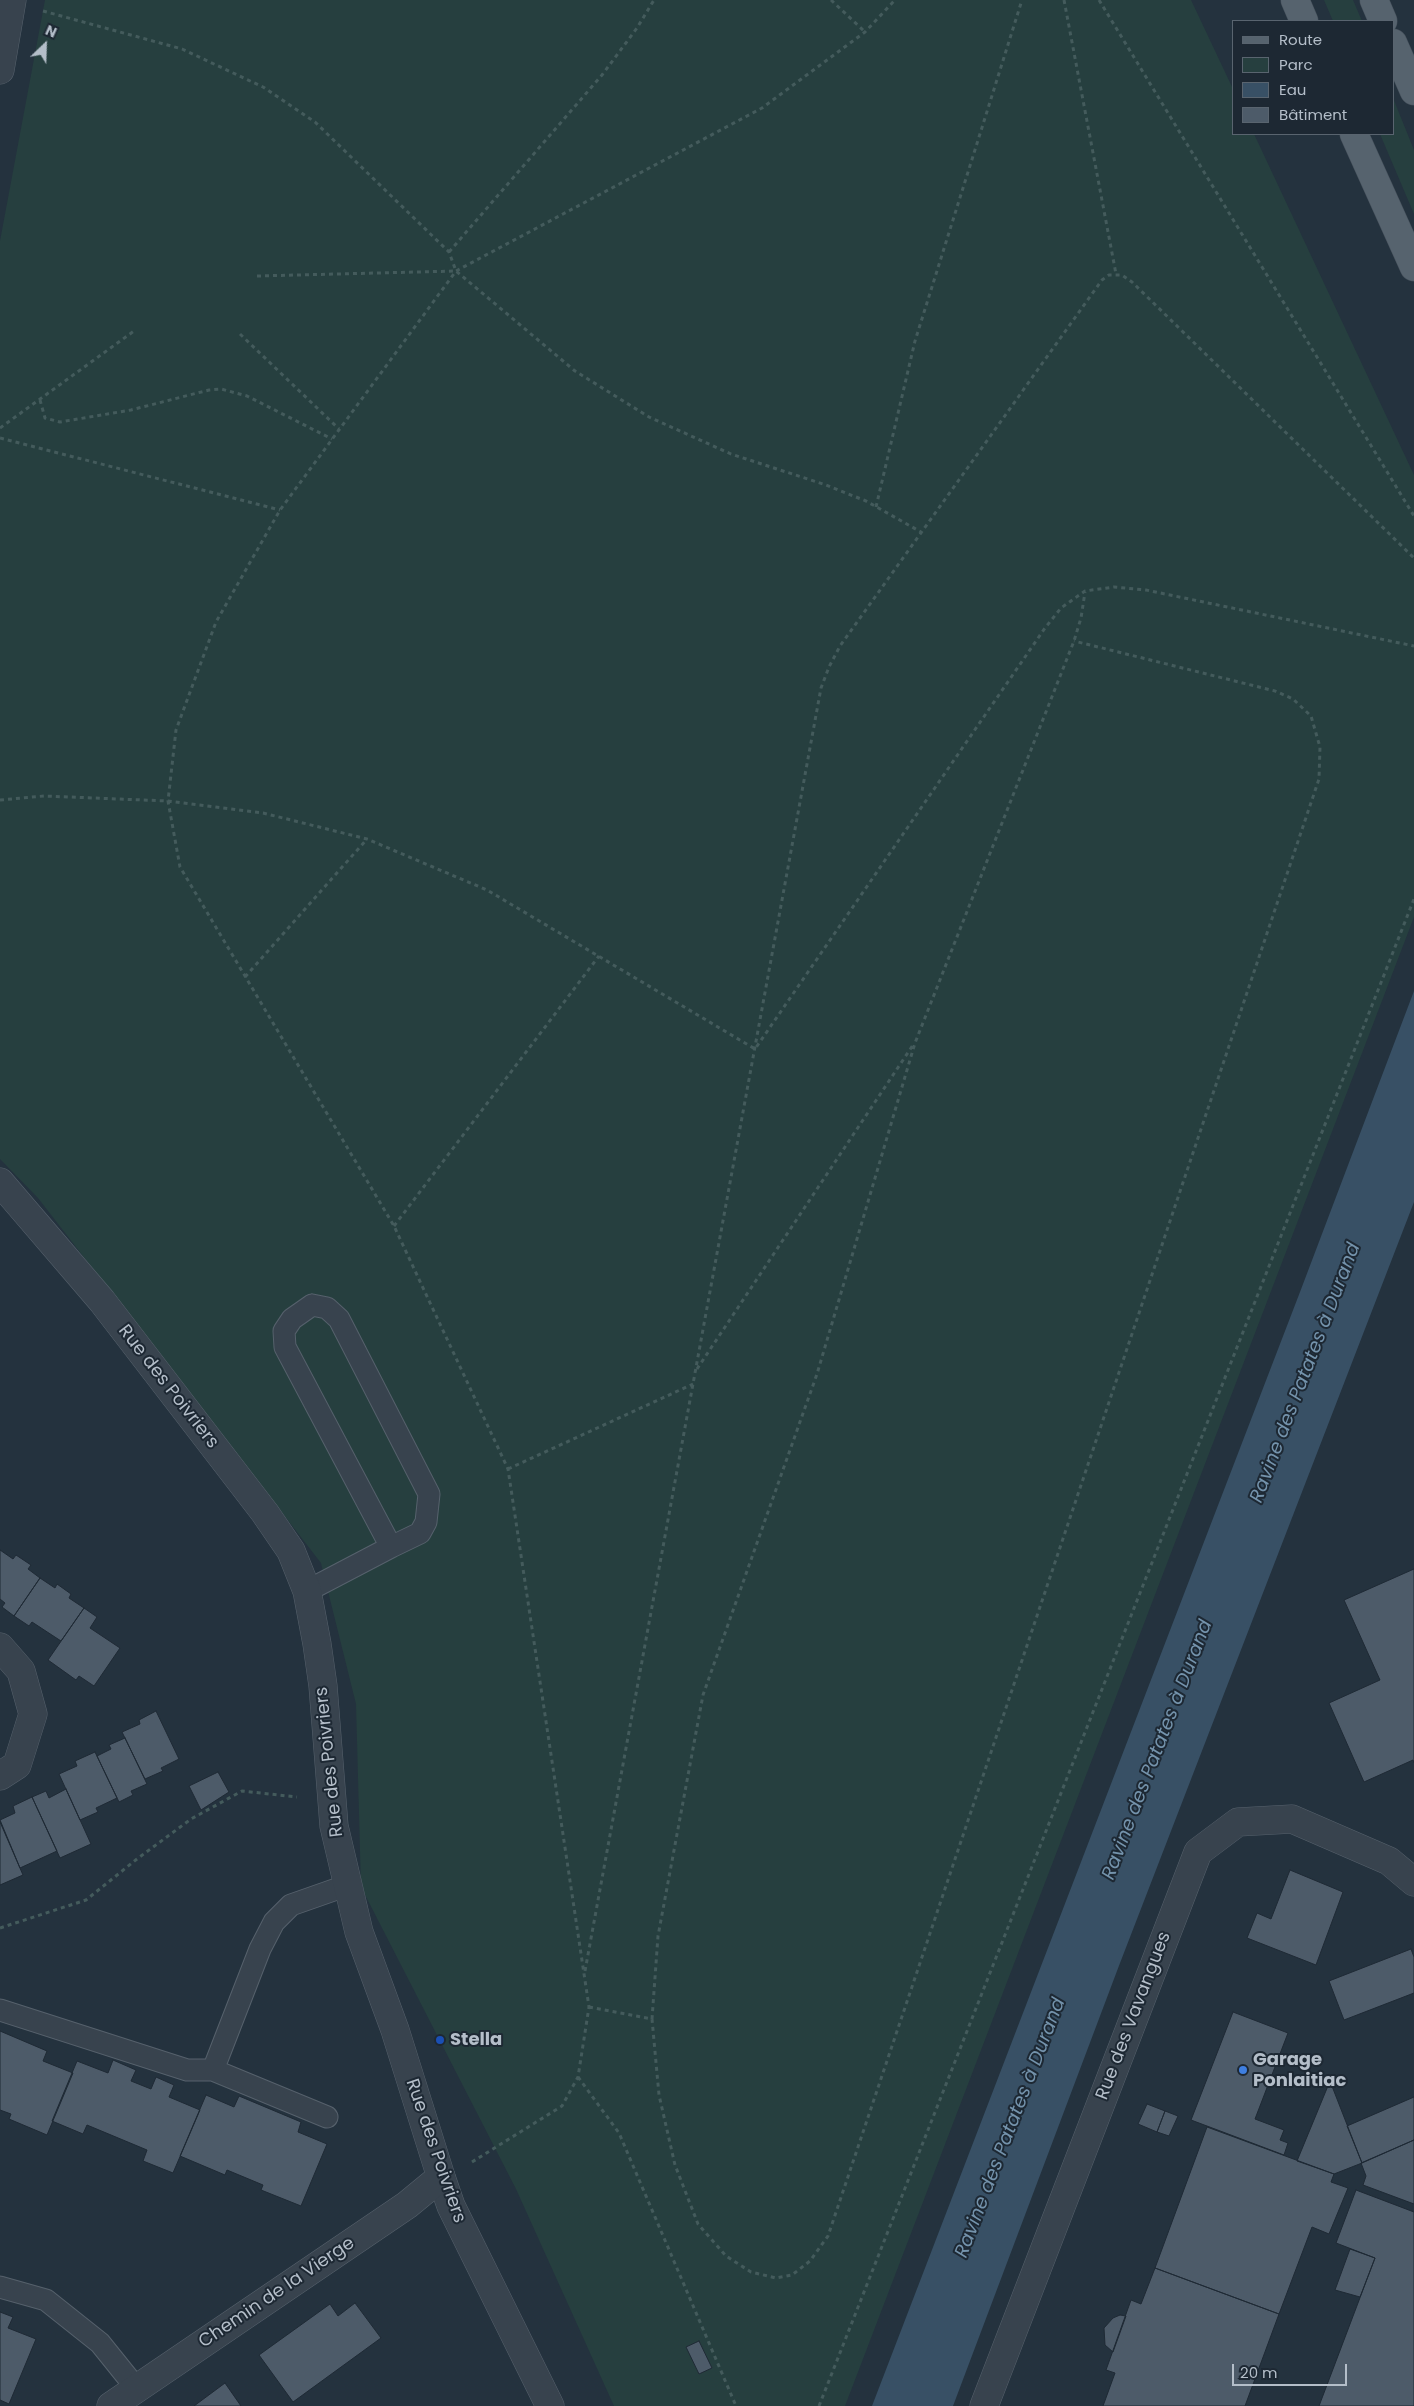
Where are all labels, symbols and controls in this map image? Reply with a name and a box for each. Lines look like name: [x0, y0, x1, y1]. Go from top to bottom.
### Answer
north arrow: [20, 20, 70, 70]
text: N: [42, 20, 60, 43]
legend: [1232, 20, 1394, 135]
text: Route: [1279, 29, 1322, 50]
text: Parc: [1279, 54, 1313, 75]
text: Eau: [1279, 79, 1306, 100]
text: Bâtiment: [1279, 104, 1347, 125]
water label: Ravine des Patates à Durand: [1246, 1240, 1366, 1506]
street label: Rue des Poivriers: [113, 1321, 223, 1453]
water label: Ravine des Patates à Durand: [1098, 1617, 1218, 1883]
street label: Rue des Poivriers: [311, 1686, 349, 1838]
street label: Rue des Vavangues: [1092, 1929, 1176, 2103]
water label: Ravine des Patates à Durand: [951, 1995, 1071, 2261]
place label: Stella: [450, 2029, 502, 2051]
marker: Stella: [434, 2034, 446, 2046]
place label: Garage Ponlaitiac: [1253, 2049, 1346, 2092]
marker: Garage Ponlaitiac: [1237, 2064, 1249, 2076]
street label: Rue des Poivriers: [400, 2076, 470, 2226]
street label: Chemin de la Vierge: [195, 2233, 359, 2353]
scale bar: [1234, 2354, 1349, 2386]
text: 20 m: [1240, 2362, 1278, 2383]

